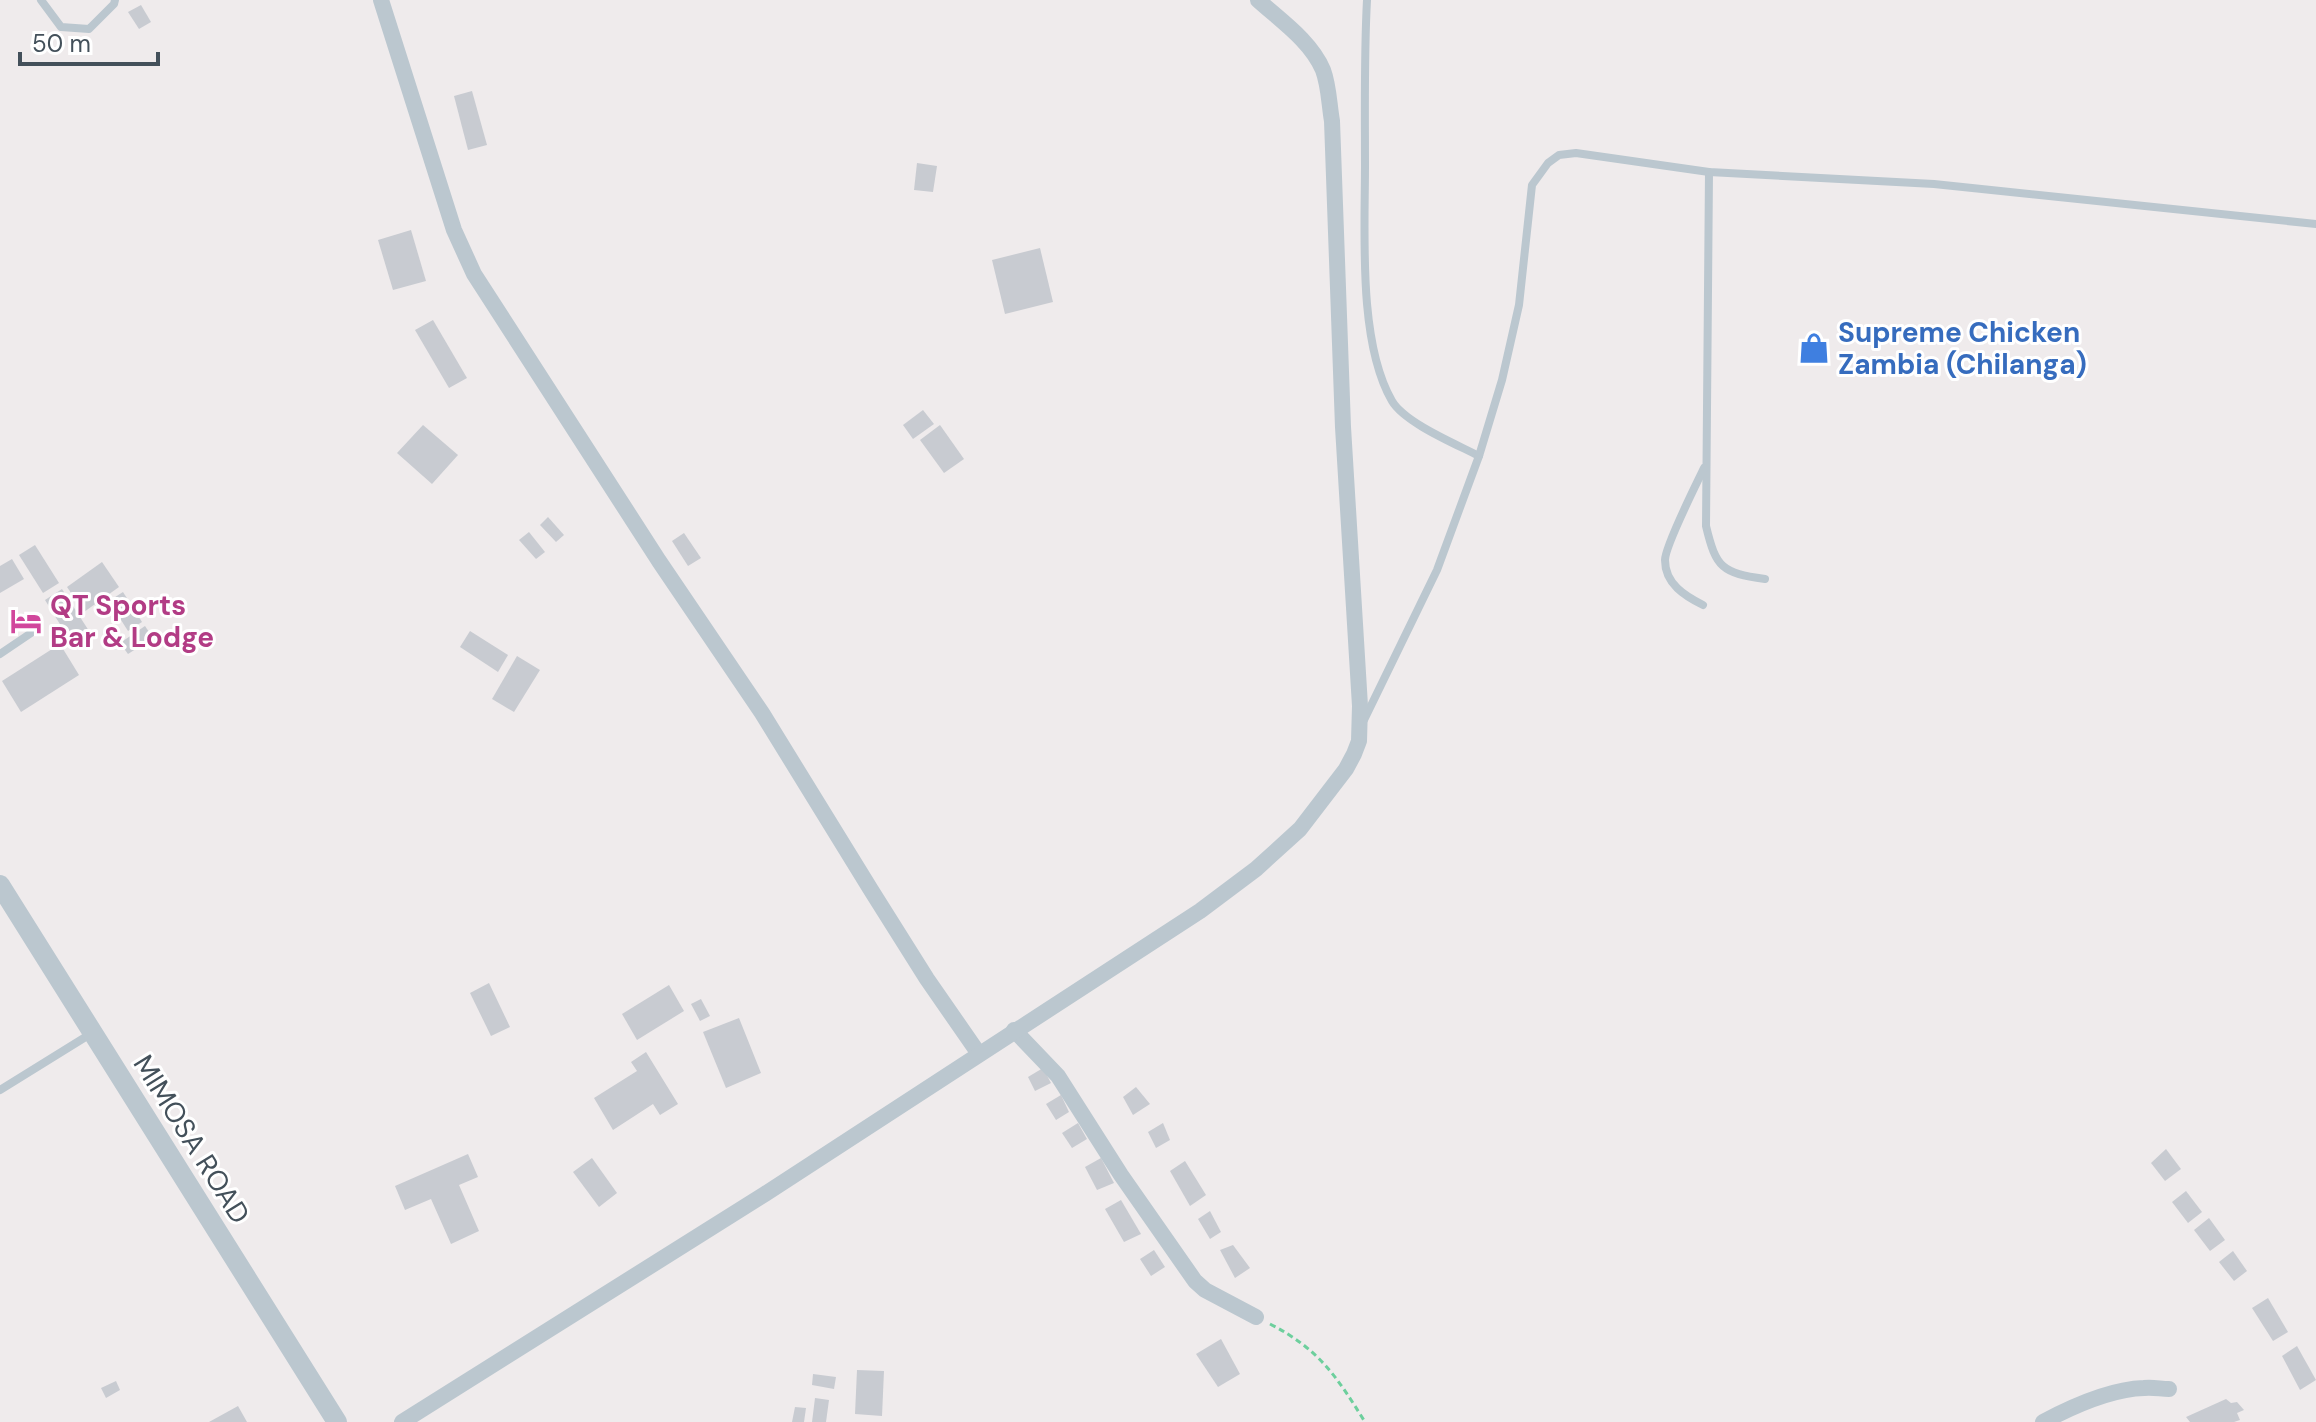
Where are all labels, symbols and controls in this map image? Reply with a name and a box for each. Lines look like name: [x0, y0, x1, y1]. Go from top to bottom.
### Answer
scale bar: [20, 16, 158, 66]
text: 50 m: [32, 28, 91, 59]
place label: Supreme Chicken Zambia (Chilanga): [1838, 314, 2087, 383]
shop icon: Supreme Chicken Zambia (Chilanga): [1797, 331, 1831, 365]
place label: QT Sports Bar & Lodge: [50, 587, 214, 656]
hotel icon: QT Sports Bar & Lodge: [9, 604, 43, 638]
street label: MIMOSA ROAD: [125, 1048, 258, 1231]

